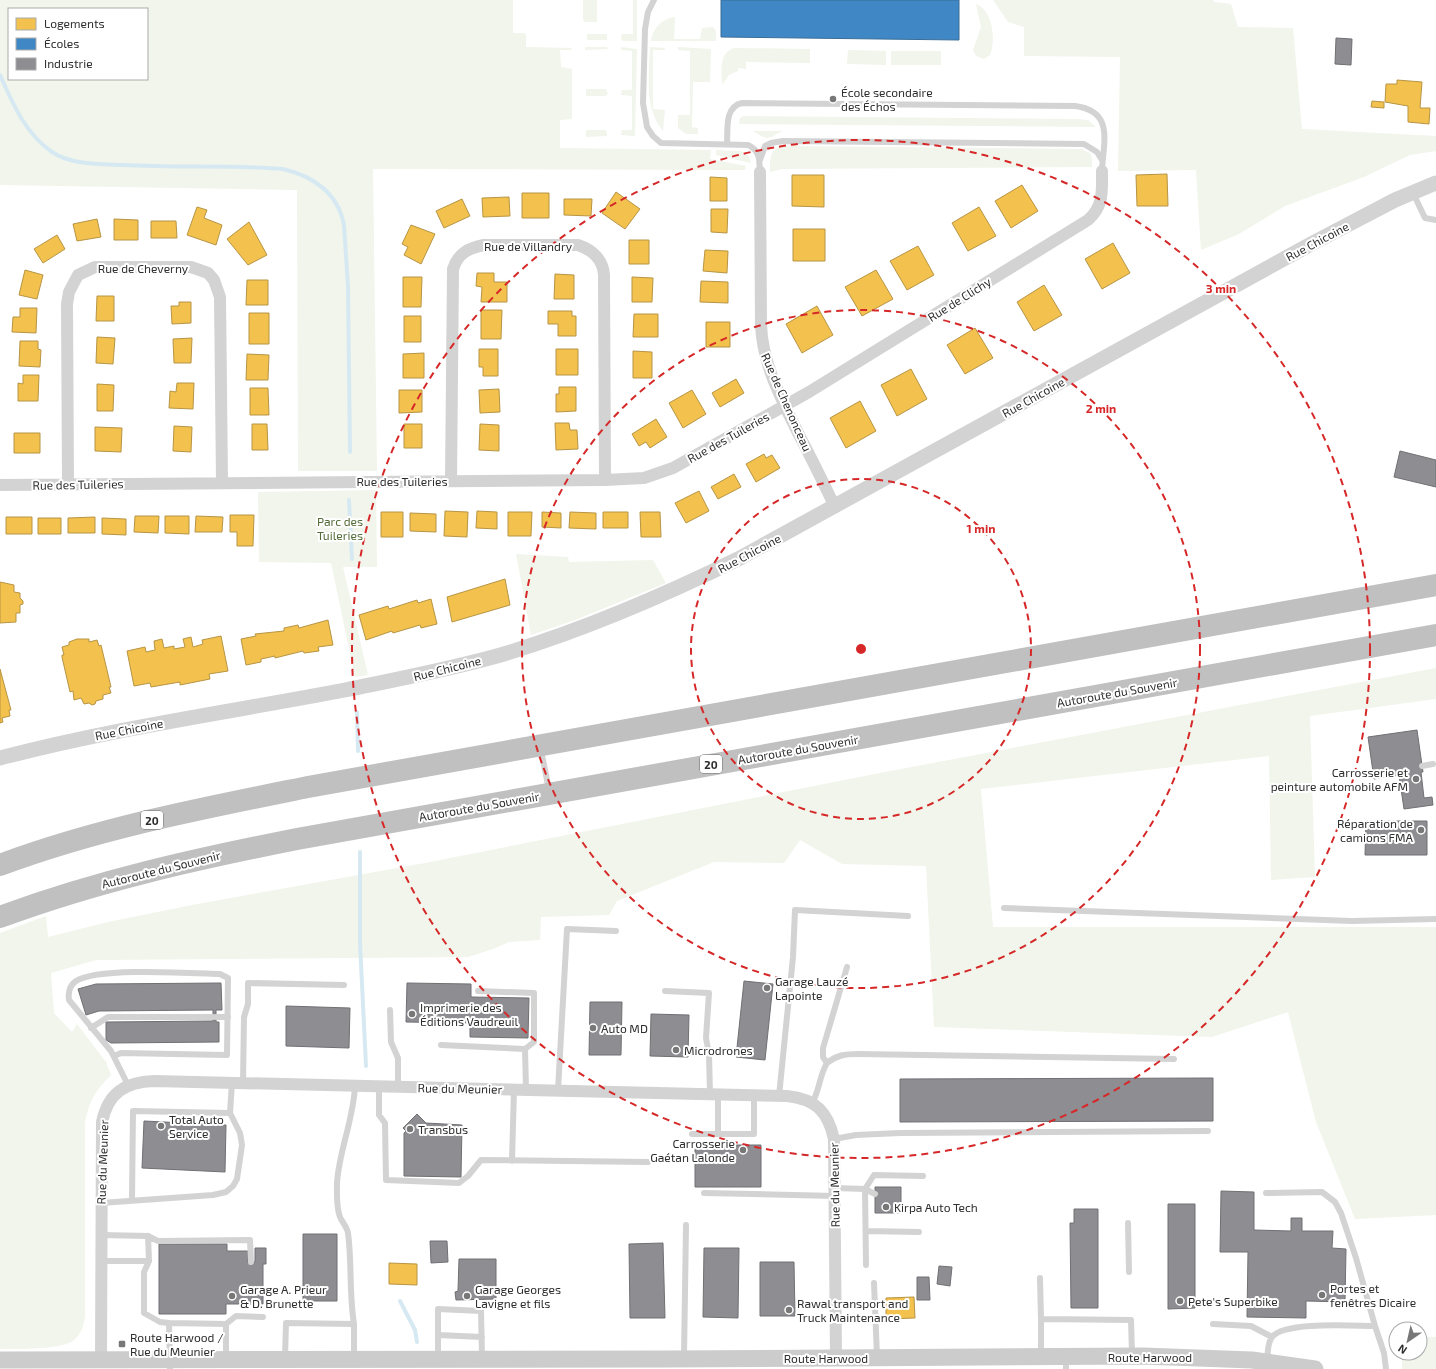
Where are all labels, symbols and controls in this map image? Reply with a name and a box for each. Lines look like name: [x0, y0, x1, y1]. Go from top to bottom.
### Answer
legend: [8, 8, 148, 80]
text: Logements: [44, 16, 105, 30]
text: Écoles: [44, 36, 79, 50]
text: Industrie: [44, 56, 93, 70]
place label: École secondaire des Échos: [841, 85, 933, 113]
marker: École secondaire des Échos: [828, 94, 838, 104]
street label: Rue Chicoine: [1283, 219, 1351, 263]
street label: Rue de Villandry: [484, 239, 573, 253]
street label: Rue de Cheverny: [98, 261, 189, 275]
street label: Rue de Clichy: [925, 274, 994, 324]
text: 3 min: [1206, 281, 1236, 295]
street label: Rue de Chenonceau: [759, 351, 815, 453]
street label: Rue Chicoine: [999, 374, 1067, 420]
text: 2 min: [1086, 401, 1116, 415]
street label: Rue des Tuileries: [685, 409, 771, 465]
street label: Rue des Tuileries: [356, 474, 448, 488]
street label: Rue des Tuileries: [32, 476, 124, 492]
park label: Parc des Tuileries: [317, 514, 363, 542]
text: 1 min: [967, 521, 995, 535]
street label: Rue Chicoine: [715, 531, 783, 575]
centre of rings: [854, 642, 868, 656]
street label: Rue Chicoine: [412, 653, 482, 683]
street label: Autoroute du Souvenir: [1056, 674, 1178, 709]
street label: Rue Chicoine: [94, 716, 164, 742]
street label: Autoroute du Souvenir: [737, 731, 859, 766]
road number: 20: [700, 755, 722, 773]
place label: Carrosserie et peinture automobile AFM: [1271, 765, 1408, 793]
marker: Carrosserie et peinture automobile AFM: [1411, 774, 1421, 784]
street label: Autoroute du Souvenir: [418, 788, 540, 823]
road number: 20: [141, 811, 163, 829]
place label: Réparation de camions FMA: [1337, 816, 1414, 844]
marker: Réparation de camions FMA: [1416, 825, 1426, 835]
street label: Autoroute du Souvenir: [100, 847, 222, 891]
place label: Garage Lauzé Lapointe: [775, 974, 848, 1002]
marker: Garage Lauzé Lapointe: [762, 983, 772, 993]
place label: Imprimerie des Éditions Vaudreuil: [420, 1000, 519, 1028]
marker: Imprimerie des Éditions Vaudreuil: [407, 1009, 417, 1019]
place label: Auto MD: [601, 1021, 648, 1035]
marker: Auto MD: [588, 1023, 598, 1033]
place label: Microdrones: [684, 1043, 753, 1057]
marker: Microdrones: [671, 1045, 681, 1055]
street label: Rue du Meunier: [417, 1080, 503, 1096]
place label: Total Auto Service: [169, 1112, 224, 1140]
street label: Rue du Meunier: [94, 1119, 110, 1205]
marker: Total Auto Service: [156, 1121, 166, 1131]
place label: Transbus: [418, 1122, 468, 1136]
marker: Transbus: [405, 1124, 415, 1134]
place label: Carrosserie Gaétan Lalonde: [650, 1136, 735, 1164]
street label: Rue du Meunier: [826, 1142, 842, 1228]
marker: Carrosserie Gaétan Lalonde: [738, 1145, 748, 1155]
place label: Kirpa Auto Tech: [894, 1200, 978, 1214]
marker: Kirpa Auto Tech: [881, 1202, 891, 1212]
place label: Portes et fenêtres Dicaire: [1330, 1281, 1416, 1309]
place label: Garage A. Prieur & D. Brunette: [240, 1282, 327, 1310]
place label: Garage Georges Lavigne et fils: [475, 1282, 561, 1310]
marker: Portes et fenêtres Dicaire: [1317, 1290, 1327, 1300]
marker: Garage A. Prieur & D. Brunette: [227, 1291, 237, 1301]
marker: Garage Georges Lavigne et fils: [462, 1291, 472, 1301]
place label: Pete's Superbike: [1188, 1294, 1278, 1308]
place label: Rawal transport and Truck Maintenance: [797, 1296, 908, 1324]
marker: Pete's Superbike: [1175, 1296, 1185, 1306]
marker: Rawal transport and Truck Maintenance: [784, 1305, 794, 1315]
north arrow: [1388, 1321, 1428, 1361]
place label: Route Harwood / Rue du Meunier: [130, 1330, 223, 1358]
marker: Route Harwood / Rue du Meunier: [117, 1339, 127, 1349]
text: N: [1395, 1342, 1409, 1357]
street label: Route Harwood: [1108, 1350, 1192, 1364]
street label: Route Harwood: [784, 1351, 868, 1365]

